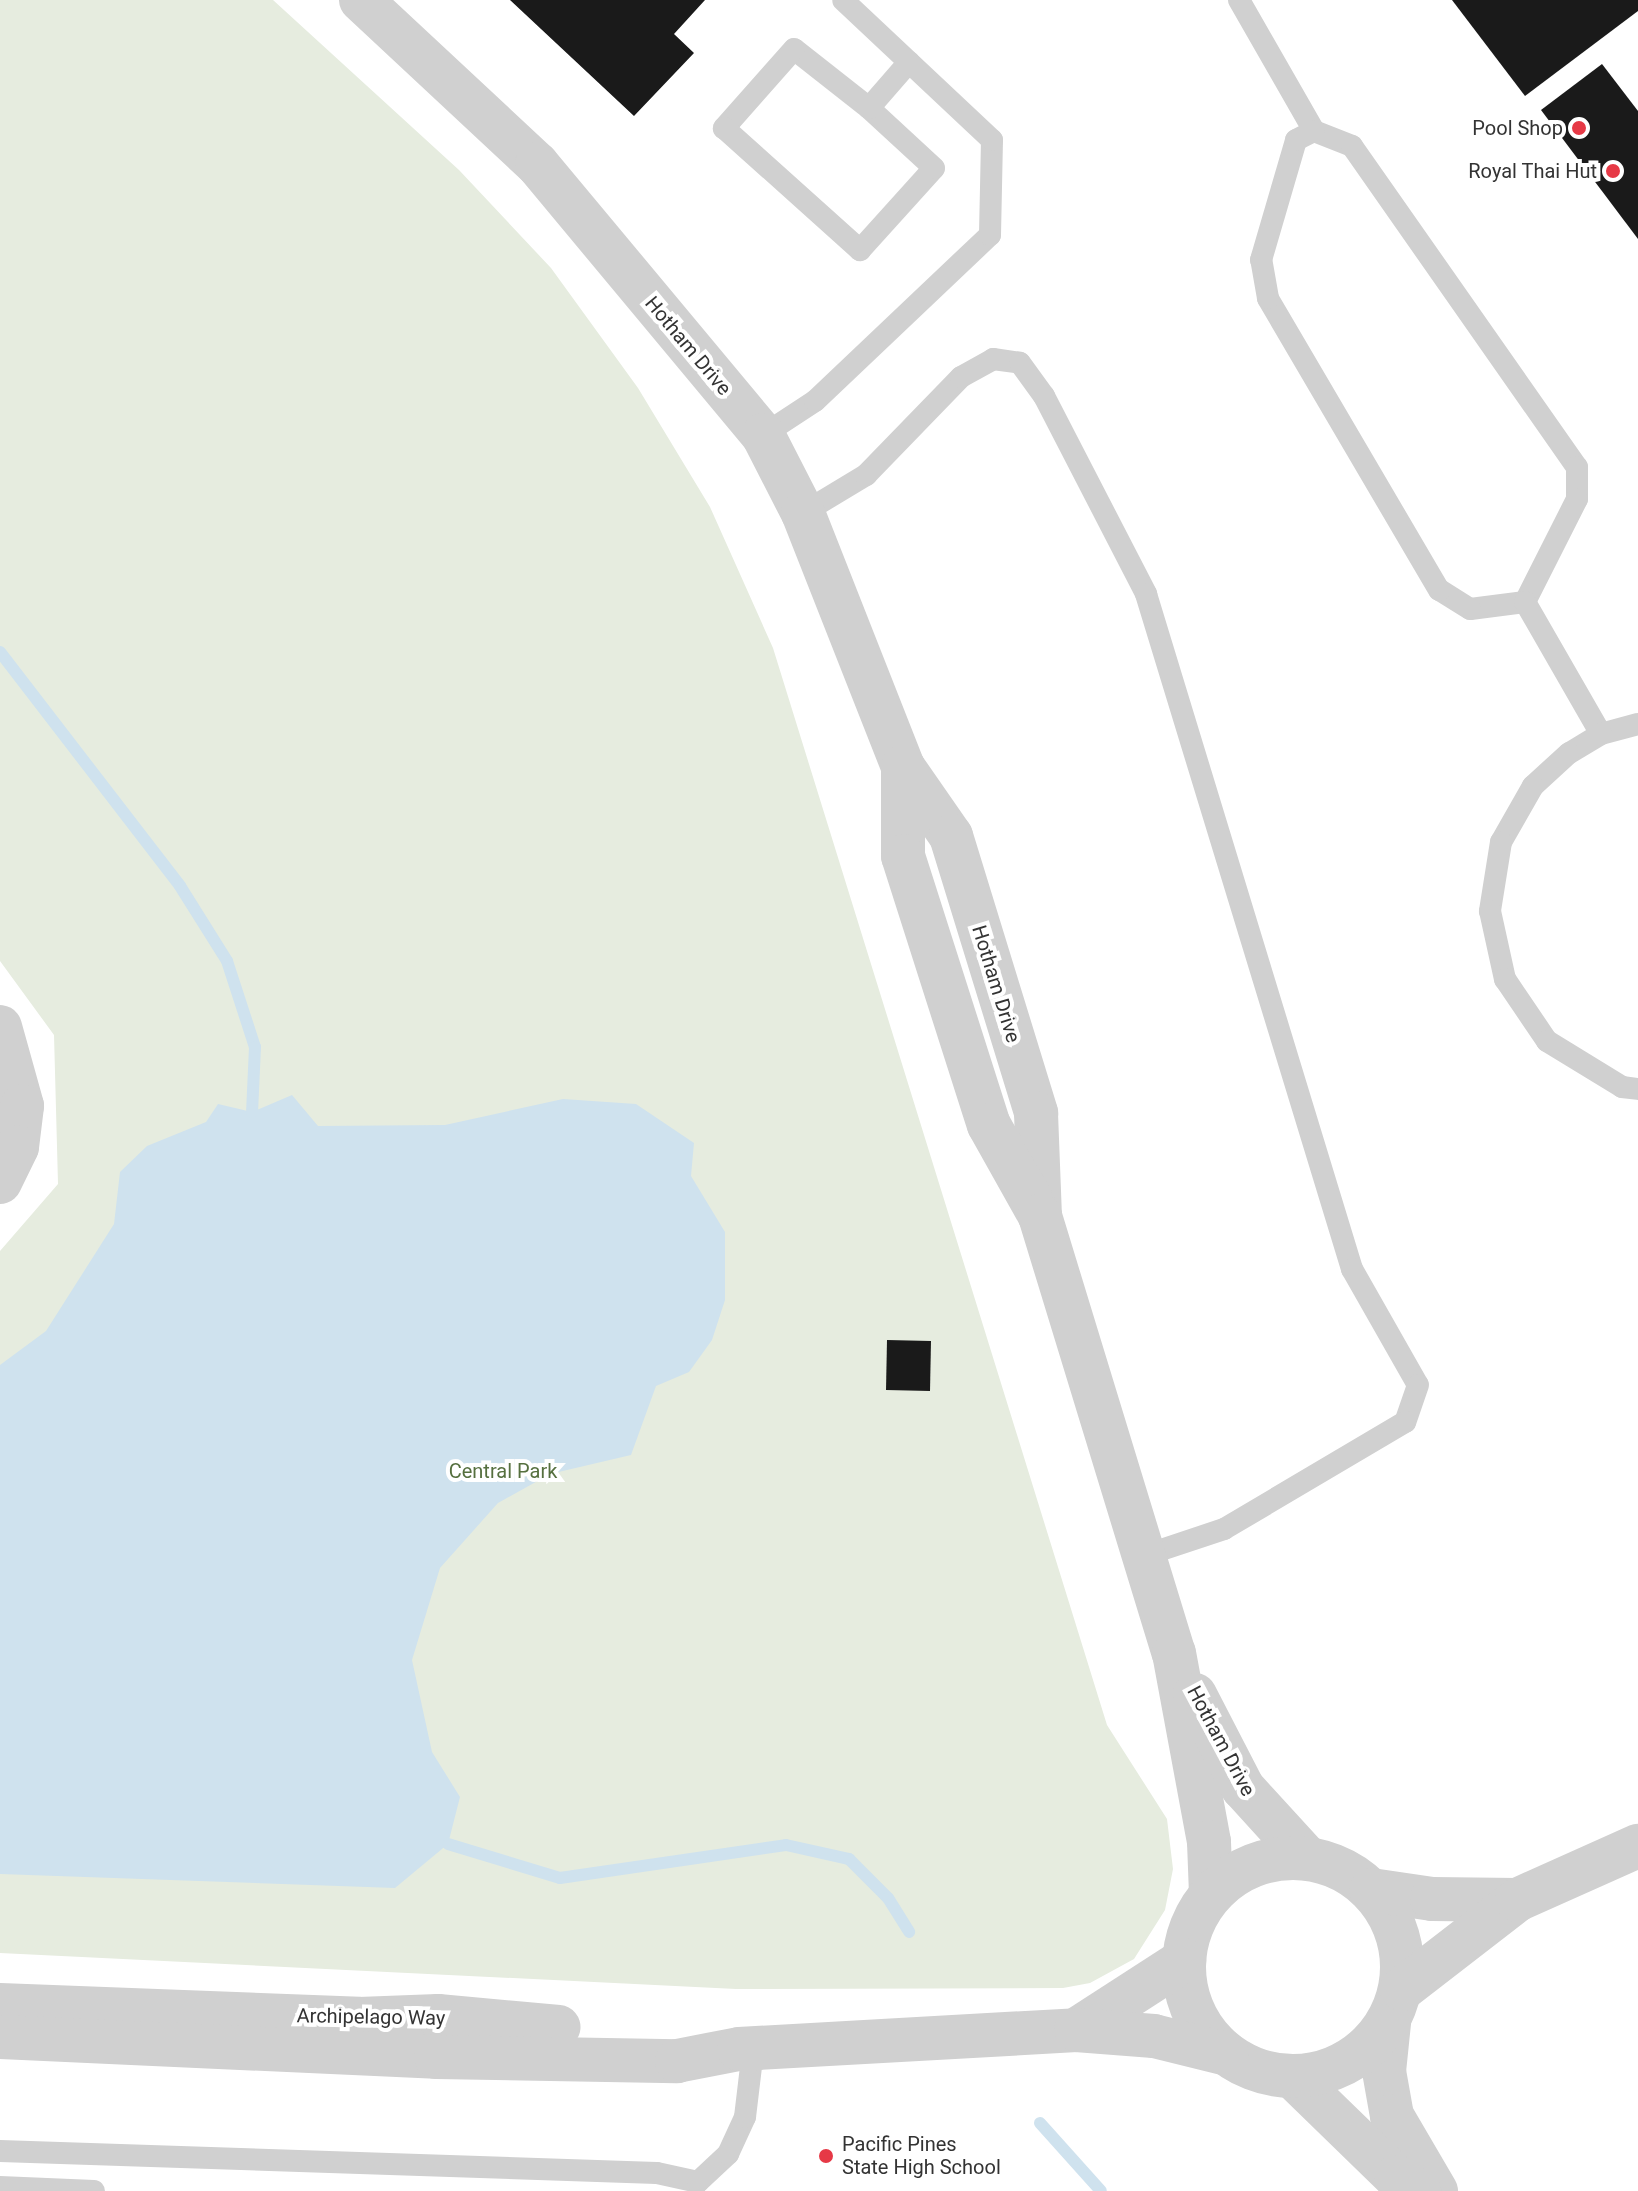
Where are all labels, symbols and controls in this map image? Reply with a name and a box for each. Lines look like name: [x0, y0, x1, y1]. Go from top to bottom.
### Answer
place label: Pool Shop: [1472, 116, 1563, 140]
marker: Pool Shop: [1570, 119, 1588, 137]
place label: Royal Thai Hut: [1468, 159, 1597, 183]
marker: Royal Thai Hut: [1604, 162, 1622, 180]
street label: Hotham Drive: [640, 292, 736, 400]
street label: Hotham Drive: [967, 922, 1025, 1046]
park label: Central Park: [449, 1459, 557, 1483]
street label: Hotham Drive: [1182, 1682, 1260, 1800]
street label: Archipelago Way: [296, 2004, 446, 2030]
place label: Pacific Pines State High School: [842, 2132, 1001, 2179]
marker: Pacific Pines State High School: [817, 2147, 835, 2165]

